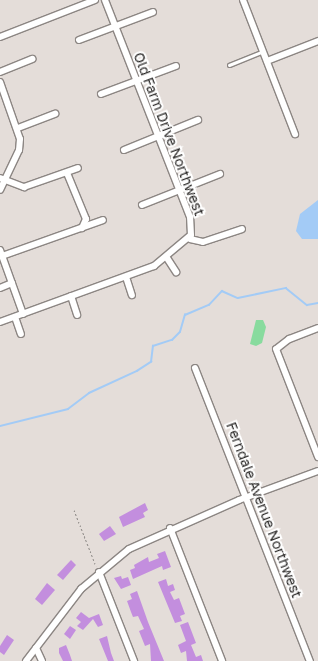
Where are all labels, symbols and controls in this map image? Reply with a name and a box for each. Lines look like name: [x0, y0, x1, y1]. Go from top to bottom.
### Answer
street label: Old Farm Drive Northwest: [130, 50, 208, 218]
street label: Ferndale Avenue Northwest: [223, 420, 305, 600]

